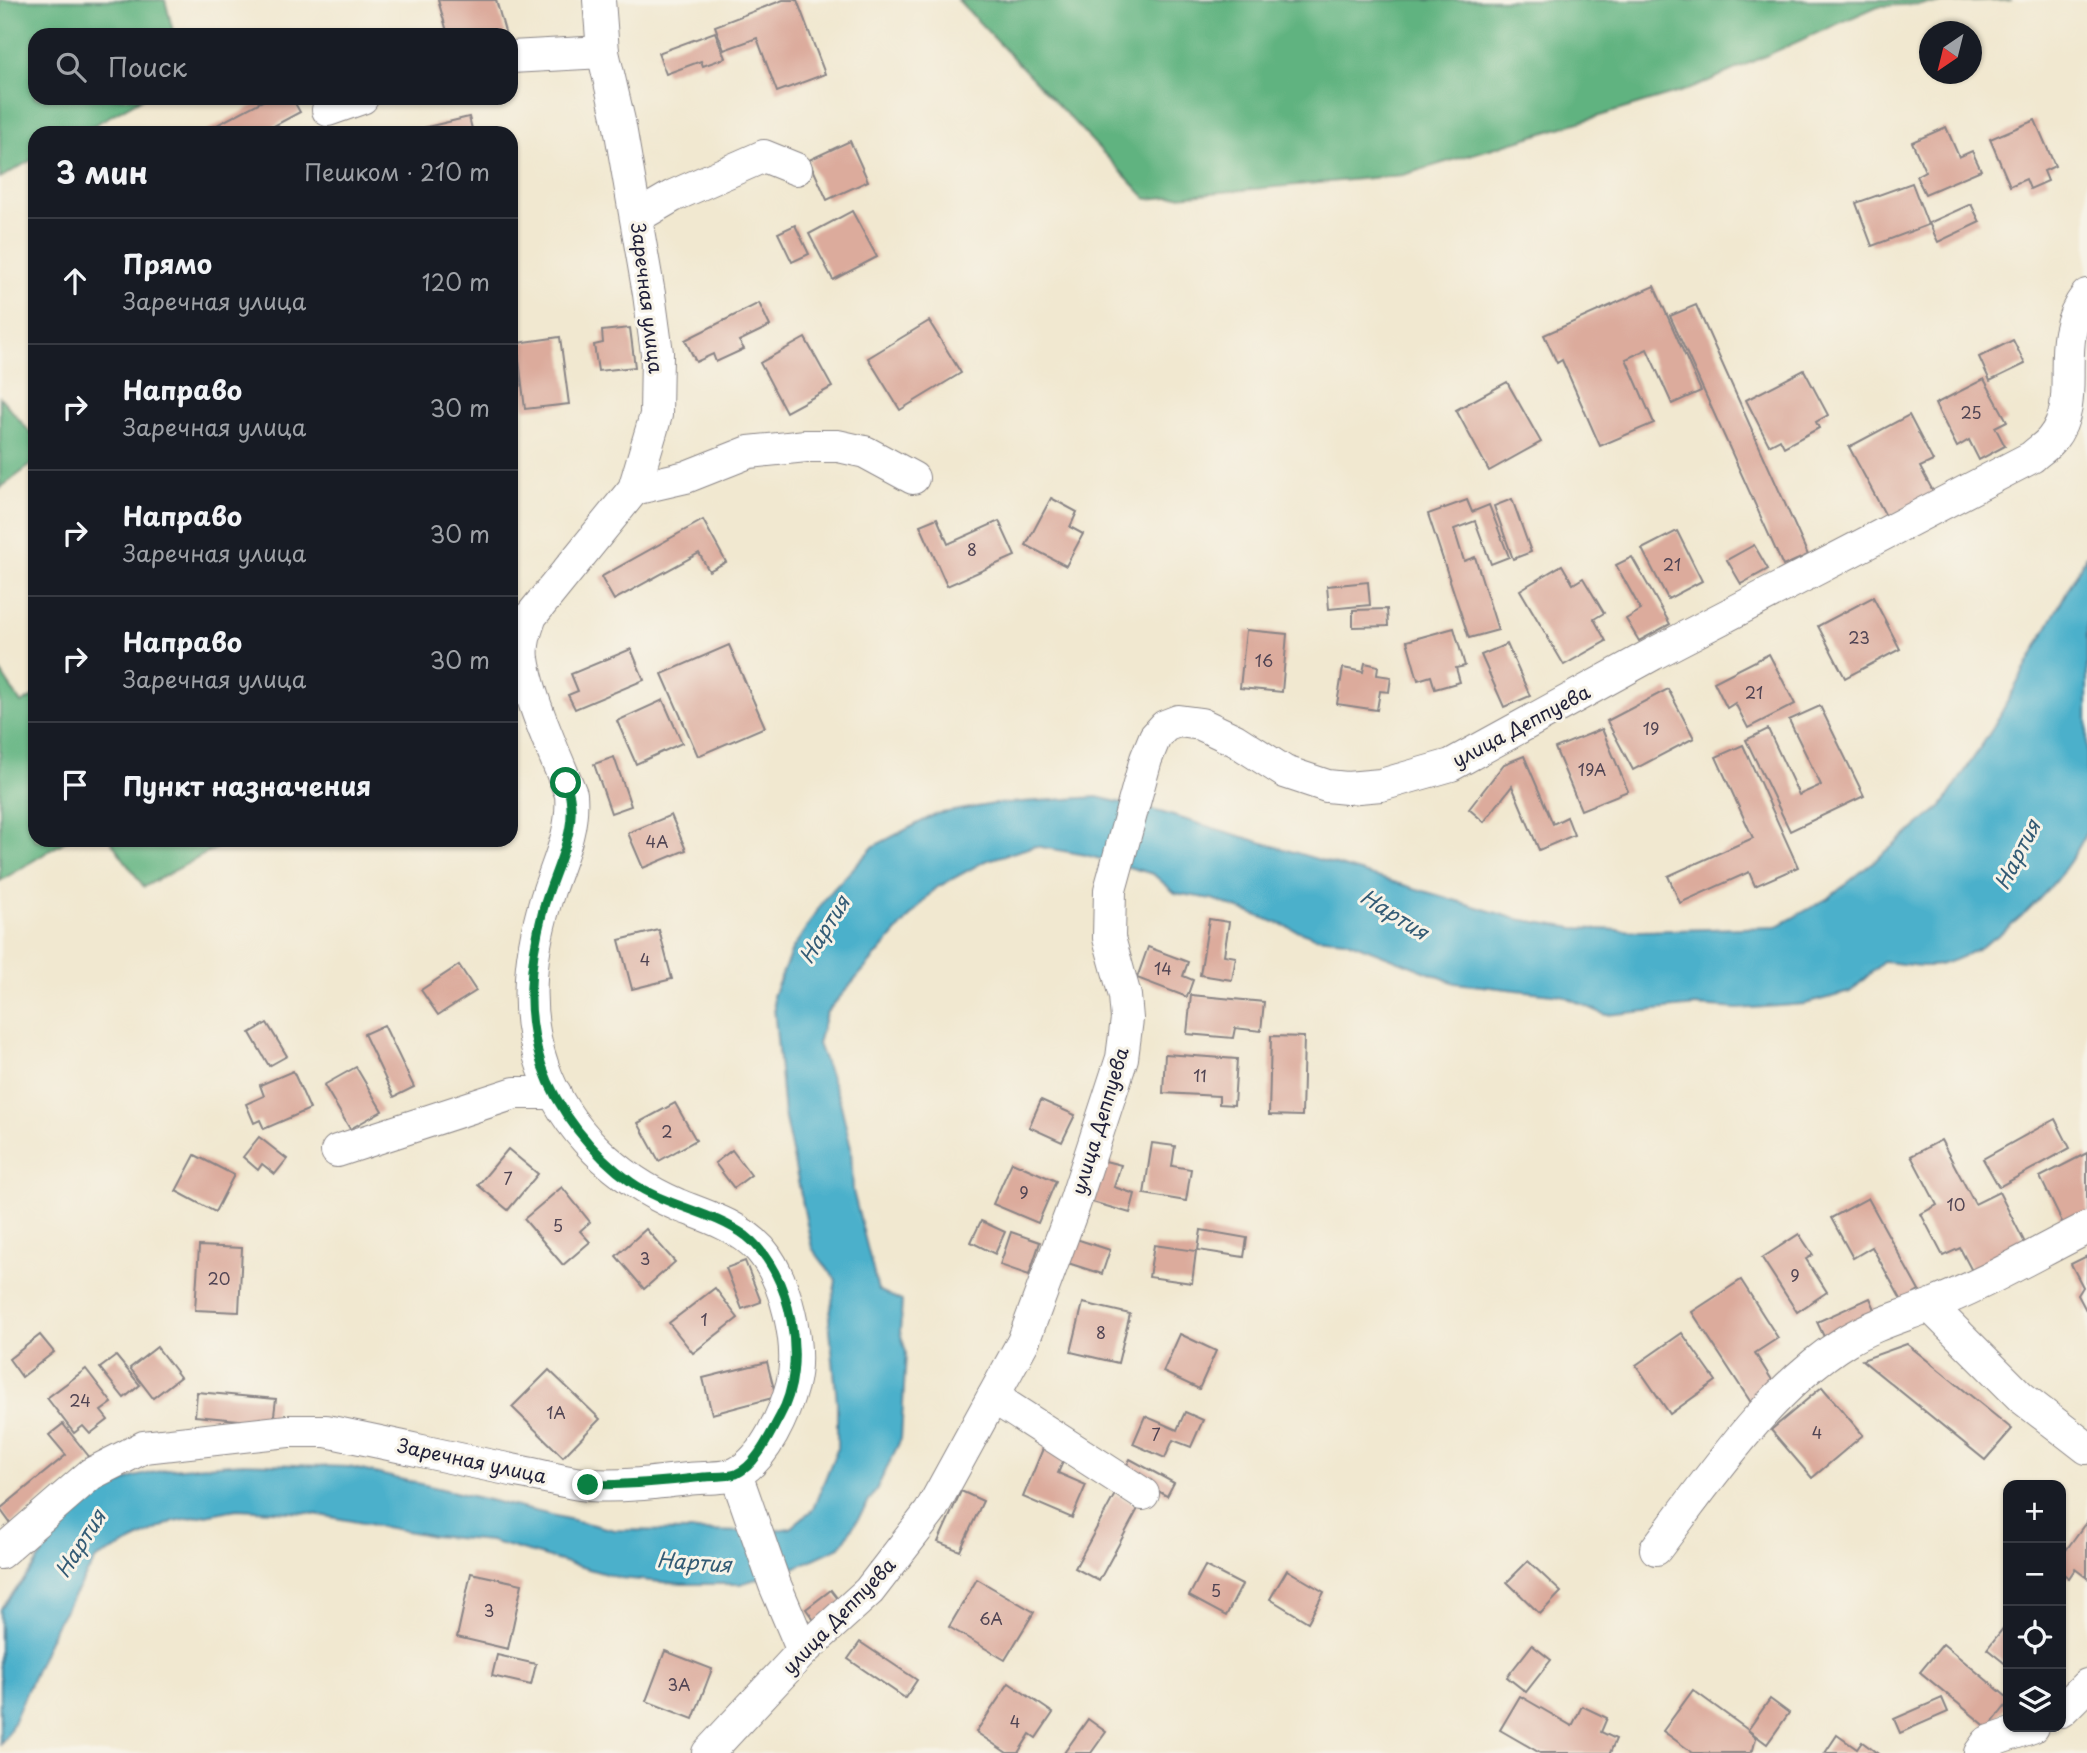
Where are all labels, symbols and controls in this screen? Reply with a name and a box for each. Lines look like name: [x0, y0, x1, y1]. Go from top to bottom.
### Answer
north arrow: [1919, 21, 1982, 84]
search box: [28, 28, 518, 105]
text: Поиск: [108, 47, 187, 86]
icon: search: [52, 48, 90, 86]
text: 3 мин: [56, 149, 148, 194]
text: Пешком · 210 m: [304, 154, 490, 189]
street label: Заречная улица: [625, 221, 671, 375]
text: Прямо: [123, 244, 212, 283]
icon: ahead: [56, 262, 94, 300]
text: 120 m: [422, 264, 490, 299]
text: Заречная улица: [123, 283, 306, 318]
text: Направо: [123, 370, 242, 409]
icon: right: [56, 388, 94, 426]
text: 30 m: [429, 390, 490, 425]
house number: 25: [1960, 400, 1982, 424]
text: Заречная улица: [123, 409, 306, 444]
text: Направо: [123, 496, 242, 535]
icon: right: [56, 514, 94, 552]
text: 30 m: [429, 516, 490, 551]
text: Заречная улица: [123, 535, 306, 570]
house number: 8: [967, 537, 977, 561]
house number: 21: [1663, 552, 1681, 576]
text: Направо: [123, 622, 242, 661]
house number: 23: [1848, 625, 1870, 649]
icon: right: [56, 640, 94, 678]
text: 30 m: [429, 642, 490, 677]
house number: 16: [1255, 648, 1273, 672]
text: Заречная улица: [123, 661, 306, 696]
street label: улица Деппуева: [1447, 677, 1595, 773]
house number: 21: [1745, 680, 1763, 704]
house number: 19: [1643, 716, 1659, 740]
house number: 19А: [1578, 757, 1606, 781]
icon: arrive: [56, 766, 94, 804]
text: Пункт назначения: [123, 766, 371, 805]
route start: [550, 767, 581, 798]
water label: Нартия: [1985, 812, 2048, 895]
house number: 4А: [646, 829, 668, 853]
water label: Нартия: [1355, 880, 1437, 948]
water label: Нартия: [790, 887, 858, 969]
house number: 4: [640, 947, 650, 971]
house number: 14: [1154, 956, 1172, 980]
street label: улица Деппуева: [1063, 1043, 1135, 1198]
house number: 11: [1193, 1063, 1207, 1087]
house number: 2: [661, 1119, 673, 1143]
house number: 7: [503, 1166, 513, 1190]
house number: 9: [1019, 1180, 1029, 1204]
house number: 10: [1947, 1192, 1965, 1216]
house number: 5: [553, 1213, 563, 1237]
house number: 3: [640, 1246, 650, 1270]
house number: 9: [1790, 1263, 1800, 1287]
house number: 20: [208, 1266, 230, 1290]
house number: 1: [700, 1307, 708, 1331]
house number: 8: [1096, 1320, 1106, 1344]
house number: 24: [69, 1388, 91, 1412]
house number: 1А: [546, 1400, 566, 1424]
house number: 4: [1812, 1420, 1822, 1444]
house number: 7: [1151, 1422, 1161, 1446]
street label: Заречная улица: [395, 1431, 549, 1489]
route end: [572, 1469, 603, 1500]
map controls: [2003, 1480, 2066, 1732]
button: +: [2003, 1480, 2066, 1543]
water label: Нартия: [46, 1501, 114, 1583]
water label: Нартия: [656, 1542, 734, 1580]
button: −: [2003, 1543, 2066, 1606]
street label: улица Деппуева: [775, 1551, 902, 1680]
house number: 5: [1211, 1578, 1221, 1602]
house number: 3: [484, 1598, 494, 1622]
house number: 6А: [979, 1606, 1003, 1630]
button: locate: [2003, 1606, 2066, 1669]
button: layers: [2003, 1669, 2066, 1732]
house number: 3А: [668, 1672, 690, 1696]
house number: 4: [1010, 1709, 1020, 1733]

